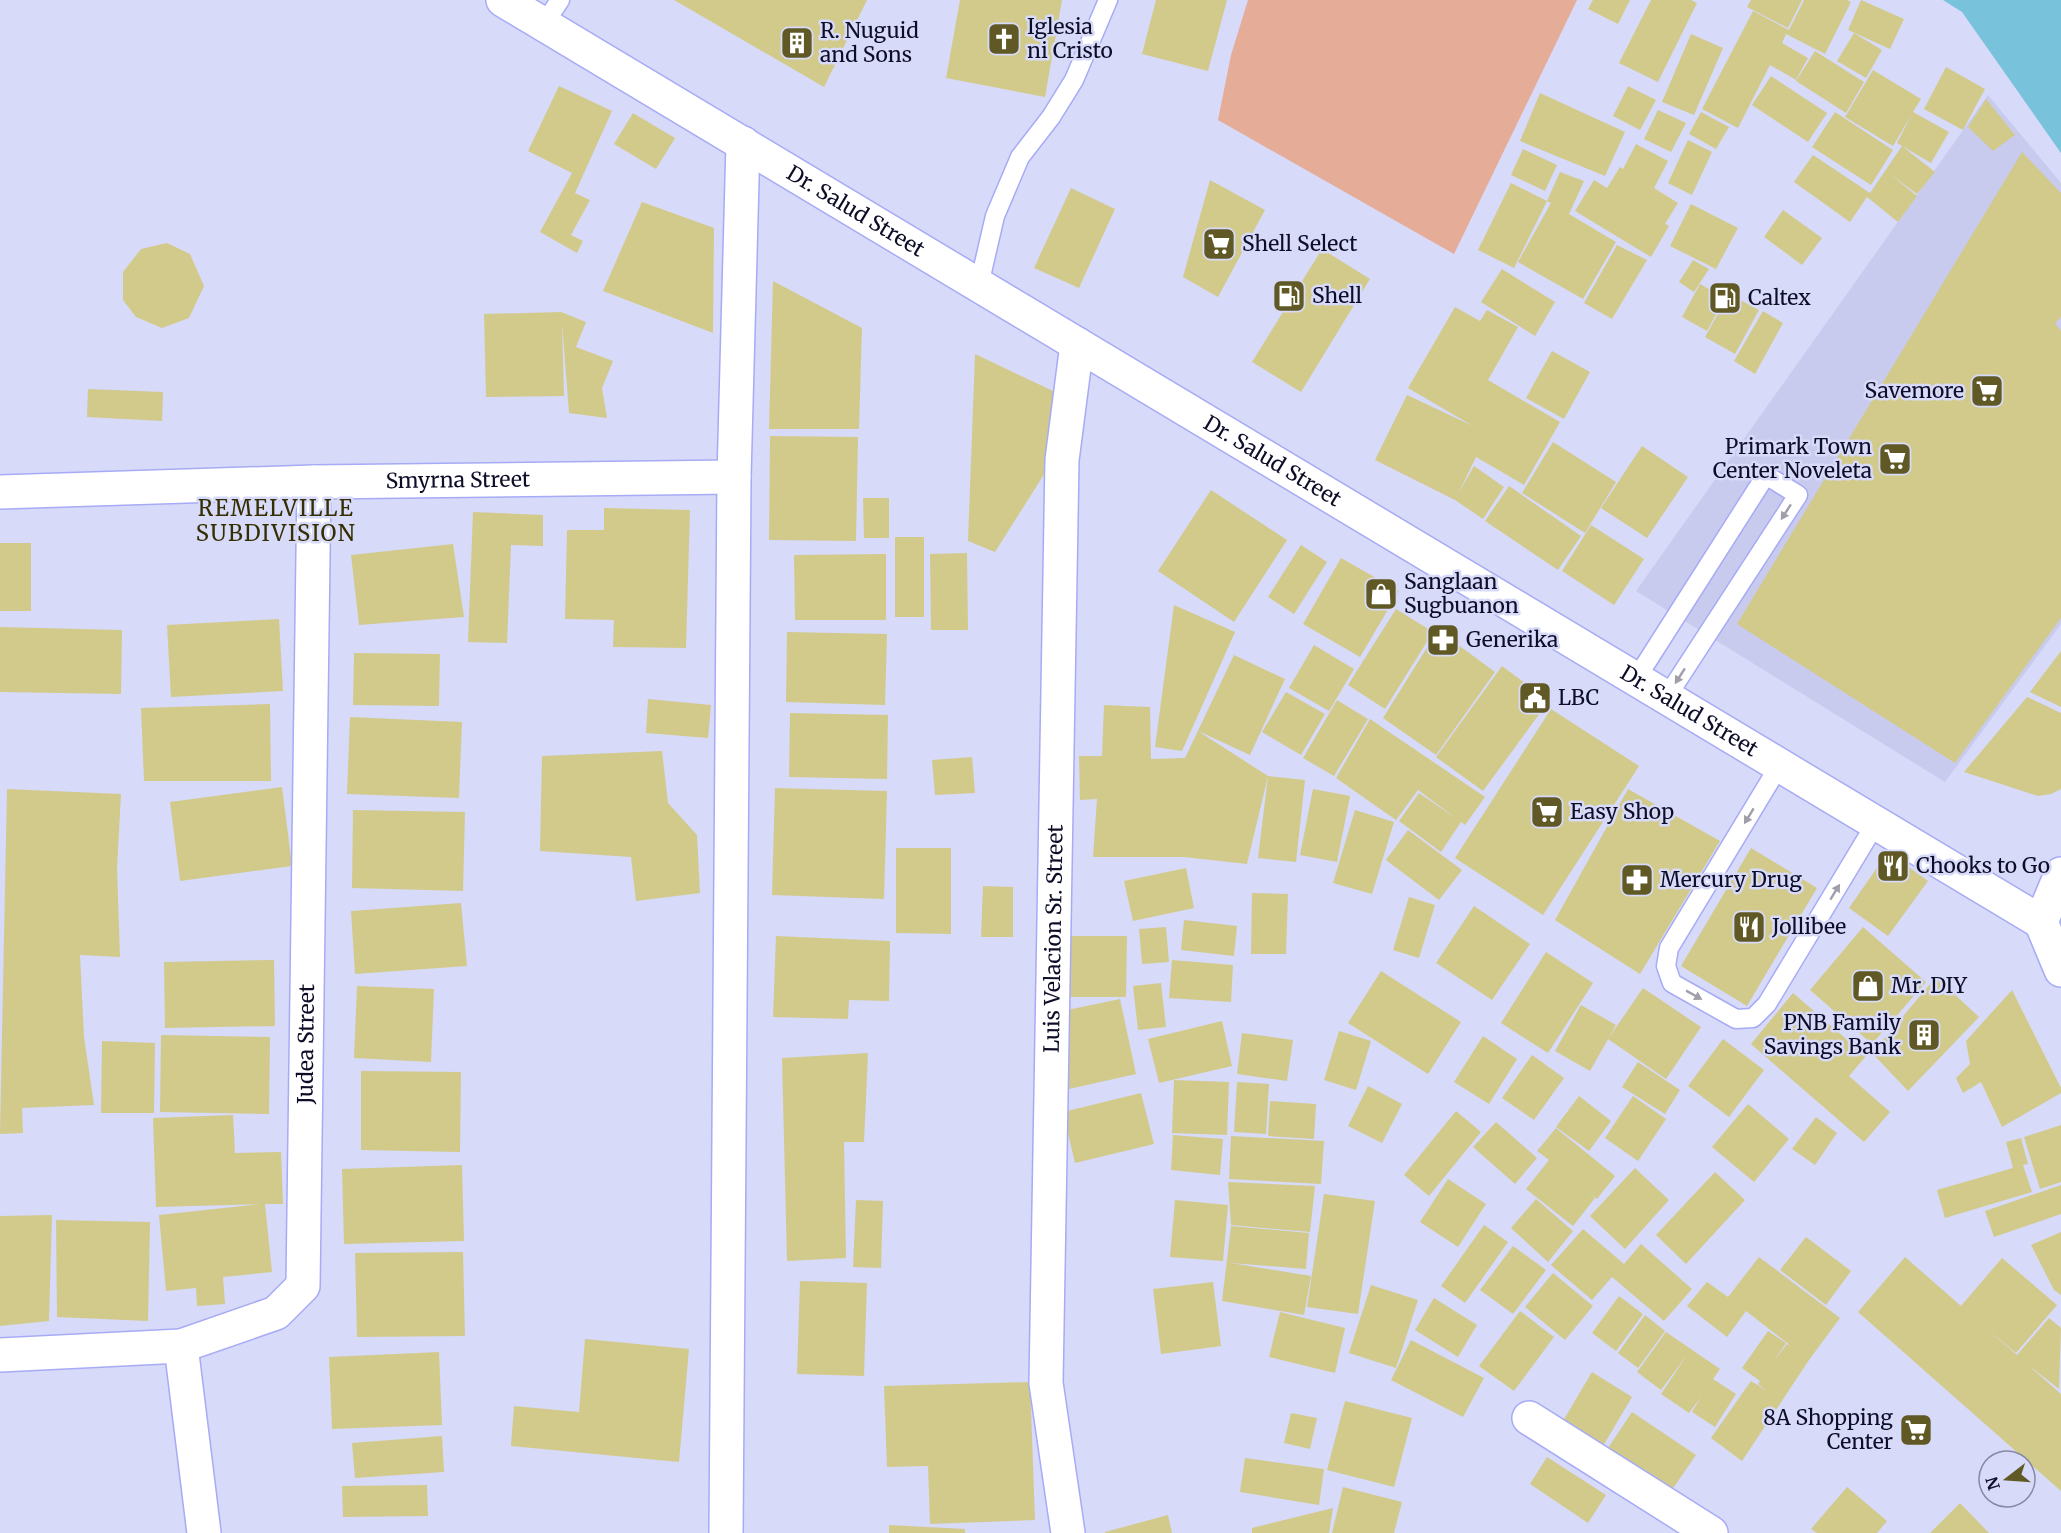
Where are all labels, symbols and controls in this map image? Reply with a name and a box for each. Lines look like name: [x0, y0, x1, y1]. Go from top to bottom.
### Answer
place label: Iglesia ni Cristo: [1027, 13, 1113, 64]
place label: R. Nuguid and Sons: [820, 17, 919, 68]
church icon: Iglesia ni Cristo: [986, 21, 1022, 57]
building icon: R. Nuguid and Sons: [779, 25, 815, 61]
street label: Dr. Salud Street: [782, 159, 930, 263]
supermarket icon: Shell Select: [1201, 226, 1237, 262]
place label: Shell Select: [1242, 230, 1357, 257]
fuel station icon: Shell: [1271, 278, 1307, 314]
fuel station icon: Caltex: [1707, 280, 1743, 316]
place label: Shell: [1312, 282, 1363, 309]
place label: Caltex: [1748, 284, 1811, 311]
supermarket icon: Savemore: [1969, 373, 2005, 409]
place label: Savemore: [1865, 377, 1964, 404]
street label: Dr. Salud Street: [1199, 409, 1346, 512]
place label: Primark Town Center Noveleta: [1713, 433, 1872, 484]
supermarket icon: Primark Town Center Noveleta: [1877, 441, 1913, 477]
street label: Smyrna Street: [385, 465, 530, 494]
district label: REMELVILLE SUBDIVISION: [196, 494, 356, 547]
one-way arrow: [1781, 504, 1792, 520]
place label: Sanglaan Sugbuanon: [1404, 568, 1519, 619]
shop icon: Sanglaan Sugbuanon: [1363, 576, 1399, 612]
pharmacy icon: Generika: [1425, 622, 1461, 658]
place label: Generika: [1466, 626, 1558, 653]
street label: Dr. Salud Street: [1616, 659, 1763, 762]
one-way arrow: [1675, 668, 1686, 684]
public building icon: LBC: [1517, 680, 1553, 716]
place label: LBC: [1558, 684, 1599, 711]
supermarket icon: Easy Shop: [1529, 794, 1565, 830]
place label: Easy Shop: [1570, 798, 1674, 825]
one-way arrow: [1744, 808, 1755, 824]
street label: Luis Velacion Sr. Street: [1038, 824, 1069, 1053]
restaurant icon: Chooks to Go: [1875, 848, 1911, 884]
place label: Chooks to Go: [1916, 852, 2050, 879]
pharmacy icon: Mercury Drug: [1619, 862, 1655, 898]
place label: Mercury Drug: [1660, 866, 1802, 893]
one-way arrow: [1829, 884, 1840, 900]
restaurant icon: Jollibee: [1731, 909, 1767, 945]
place label: Jollibee: [1771, 913, 1846, 940]
shop icon: Mr. DIY: [1850, 968, 1886, 1004]
place label: Mr. DIY: [1891, 972, 1968, 999]
street label: Judea Street: [291, 984, 320, 1105]
one-way arrow: [1686, 990, 1703, 1000]
place label: PNB Family Savings Bank: [1764, 1009, 1902, 1060]
building icon: PNB Family Savings Bank: [1906, 1017, 1942, 1053]
place label: 8A Shopping Center: [1763, 1404, 1893, 1455]
supermarket icon: 8A Shopping Center: [1898, 1412, 1934, 1448]
north arrow: [1977, 1449, 2037, 1509]
text: N: [1981, 1474, 2004, 1492]

